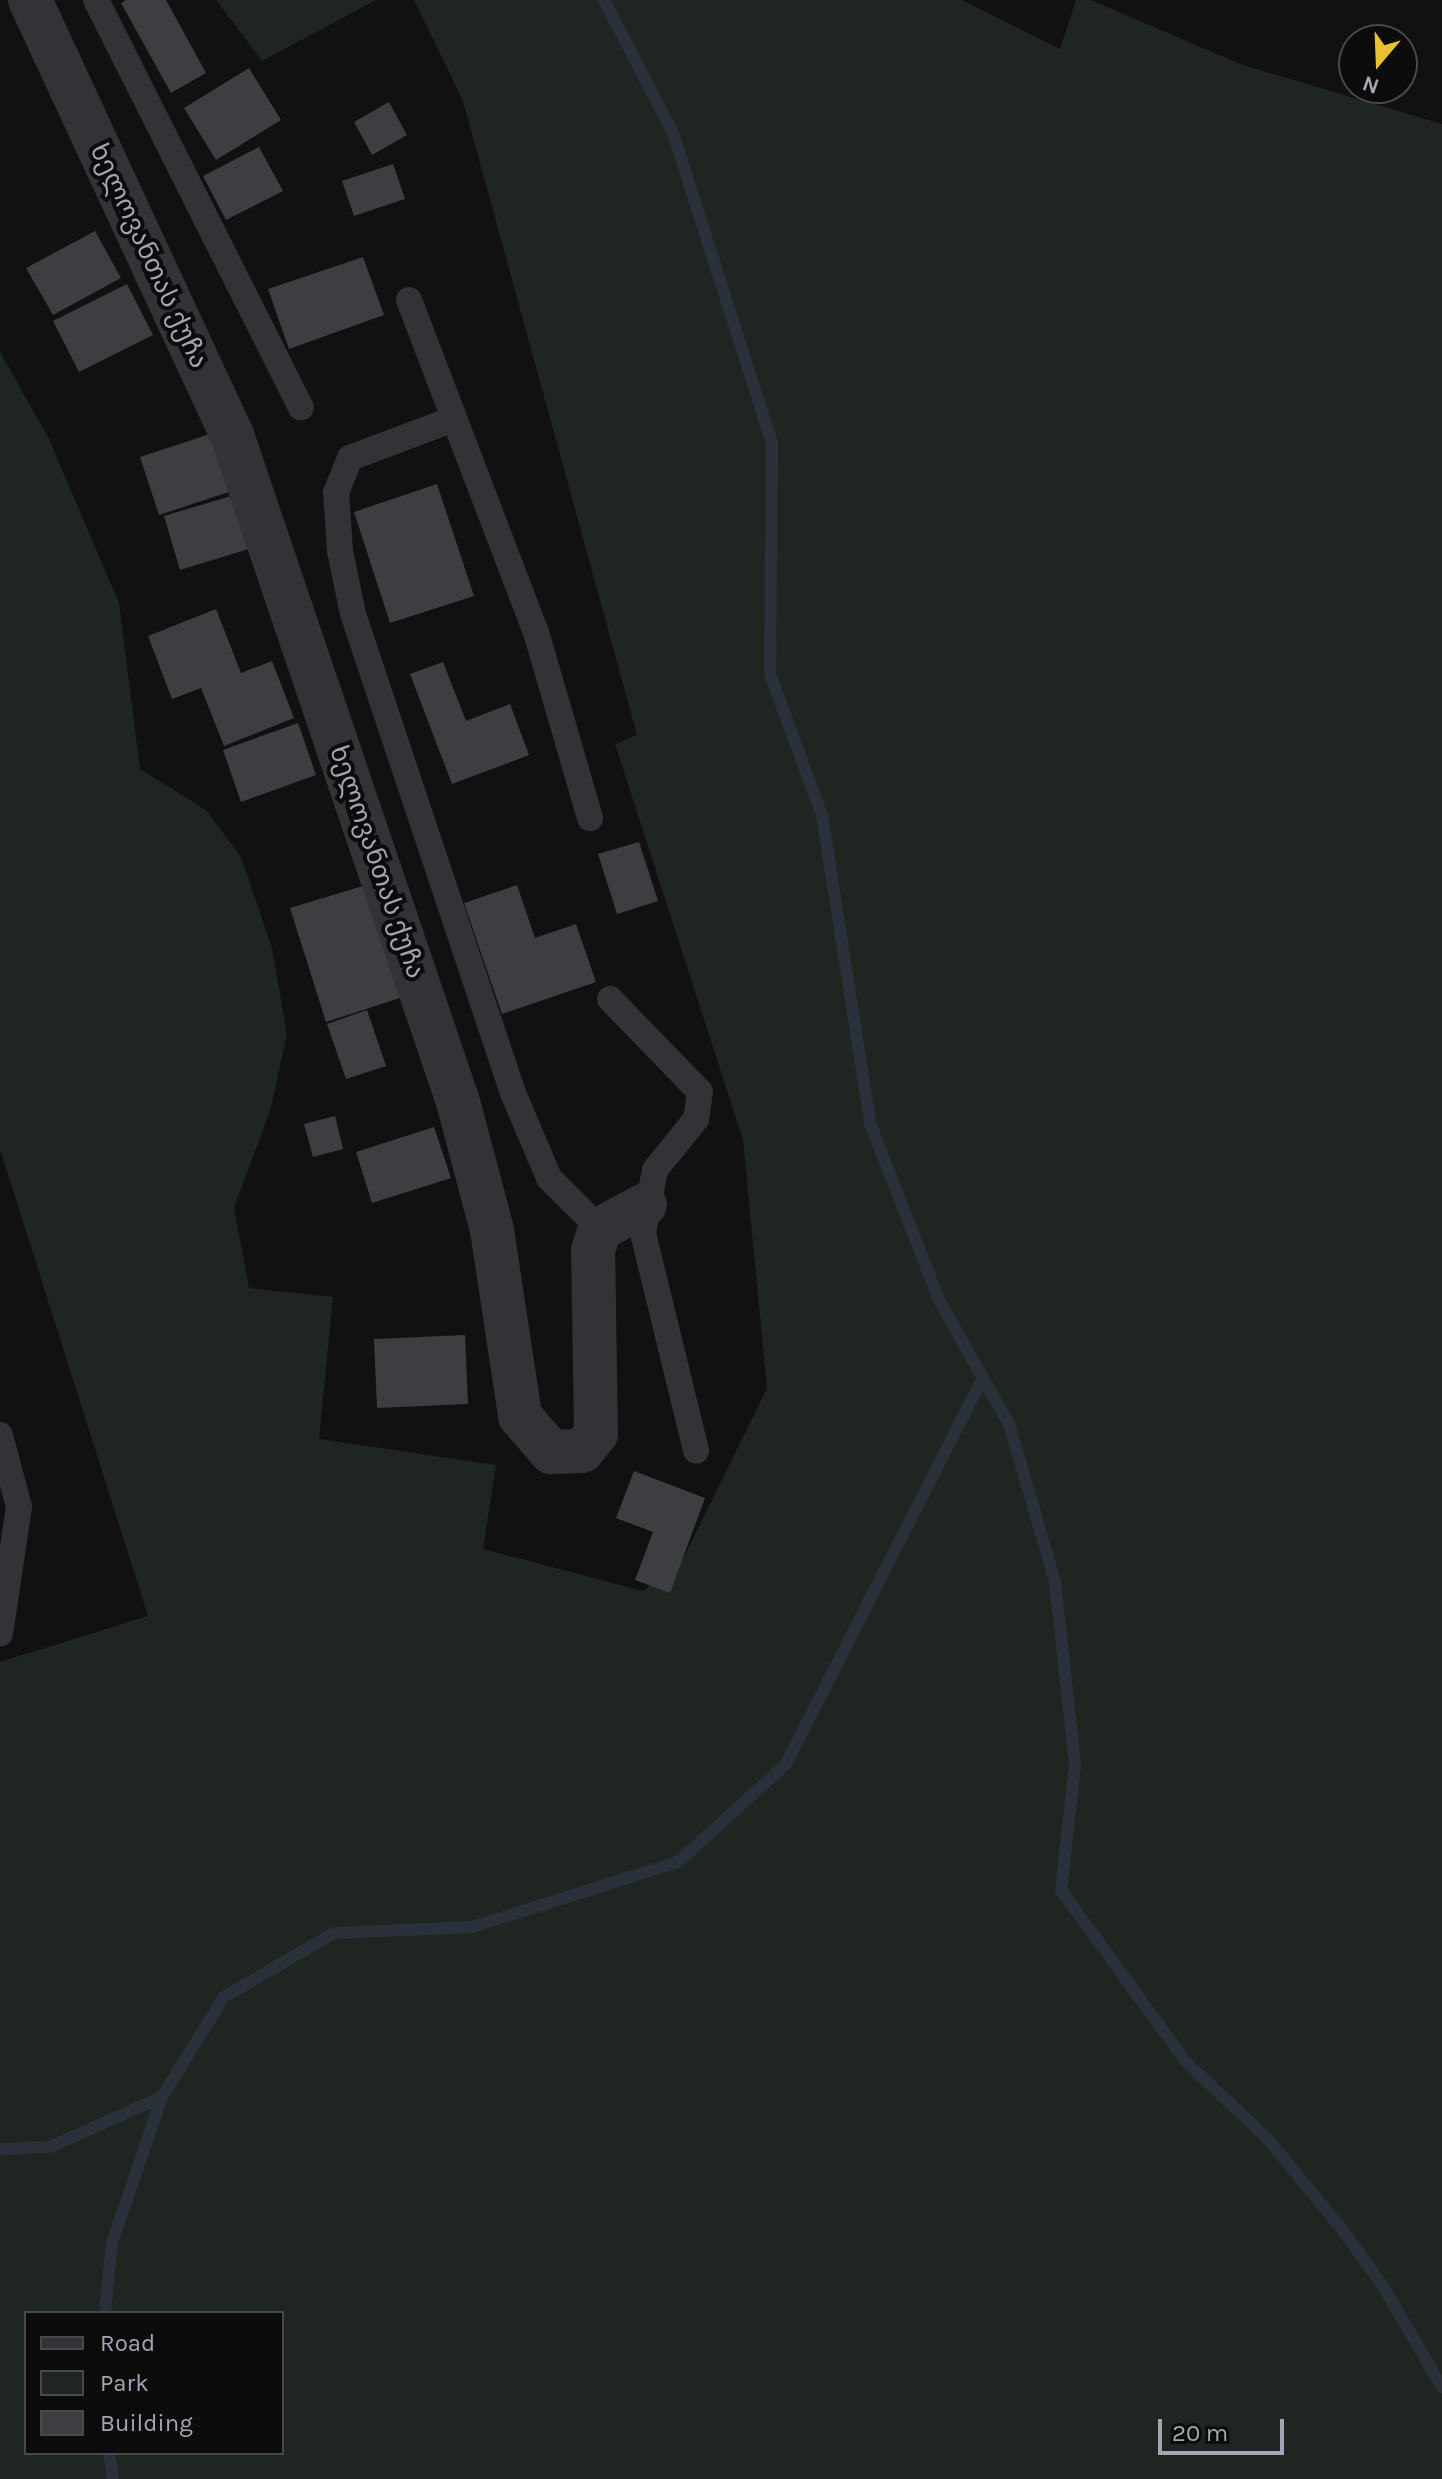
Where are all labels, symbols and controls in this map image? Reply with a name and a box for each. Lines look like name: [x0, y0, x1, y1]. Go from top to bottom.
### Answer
north arrow: [1338, 24, 1418, 104]
text: N: [1359, 70, 1383, 100]
street label: ხელოვანთას ქუჩა: [83, 139, 215, 373]
street label: ხელოვანთას ქუჩა: [323, 742, 431, 982]
legend: [24, 2311, 284, 2455]
text: Road: [100, 2329, 155, 2357]
text: Park: [100, 2369, 149, 2397]
scale bar: [1162, 2403, 1288, 2453]
text: Building: [100, 2409, 193, 2437]
text: 20 m: [1172, 2419, 1228, 2447]

